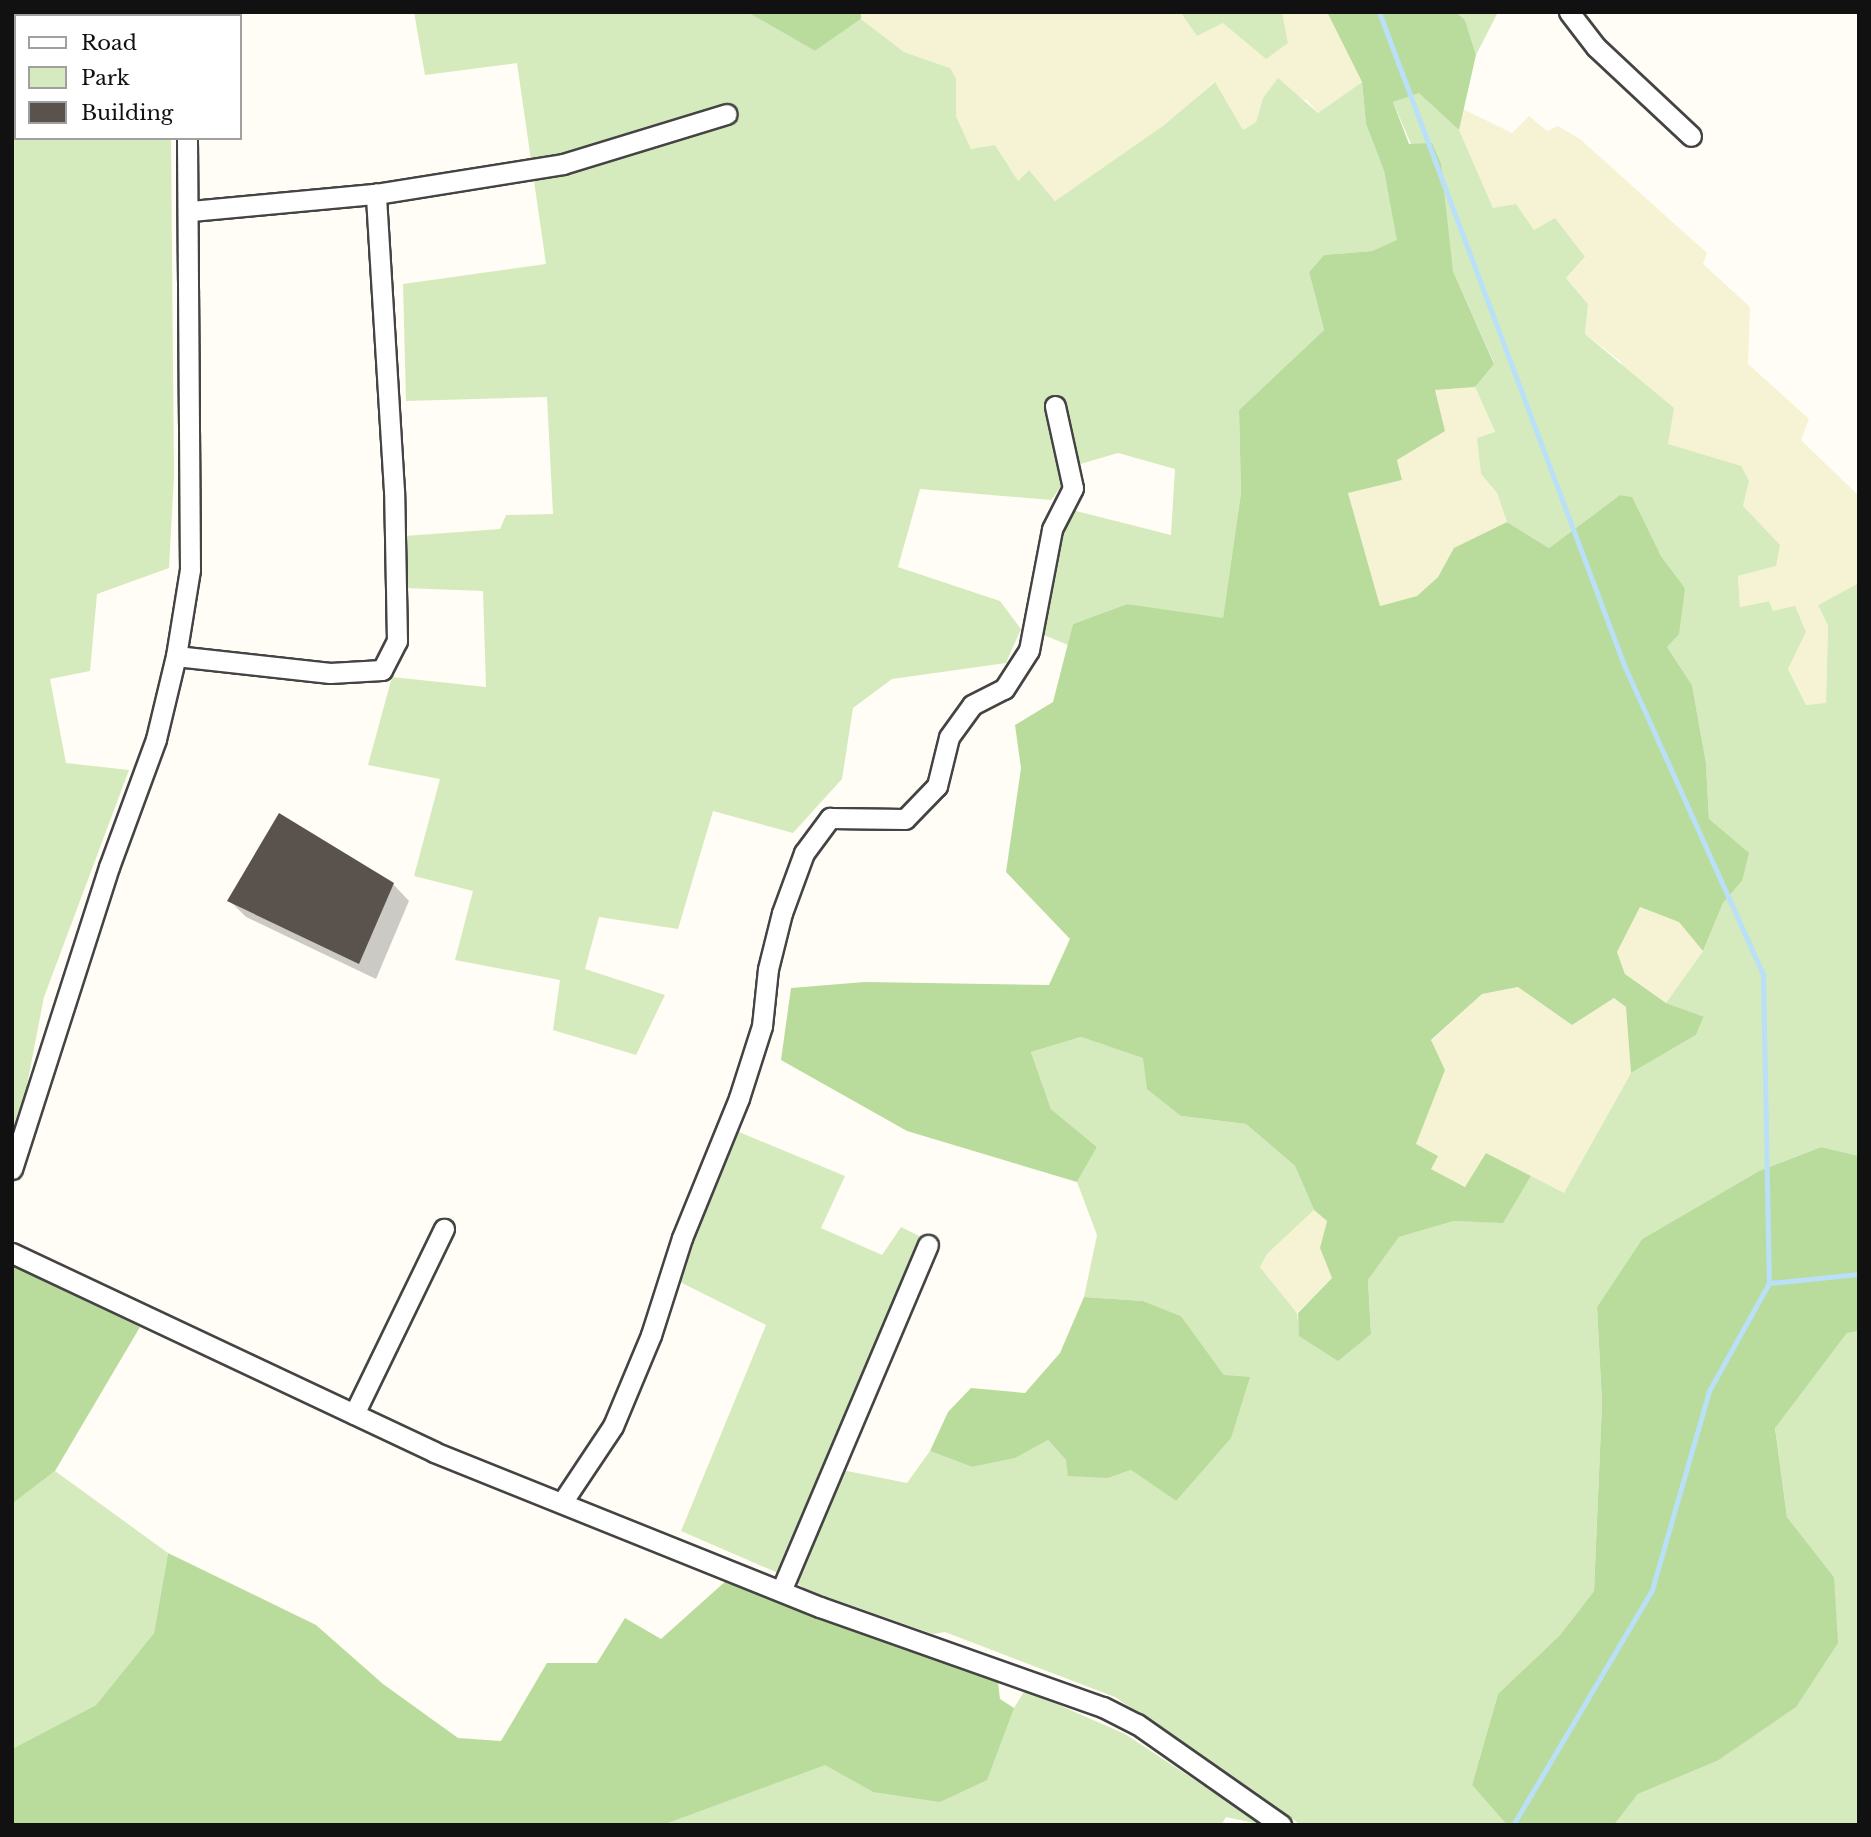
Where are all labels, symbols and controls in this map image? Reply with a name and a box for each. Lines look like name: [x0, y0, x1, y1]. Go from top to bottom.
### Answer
legend: [14, 14, 242, 140]
text: Road: [81, 30, 137, 56]
text: Park: [81, 65, 130, 91]
text: Building: [81, 100, 173, 126]

